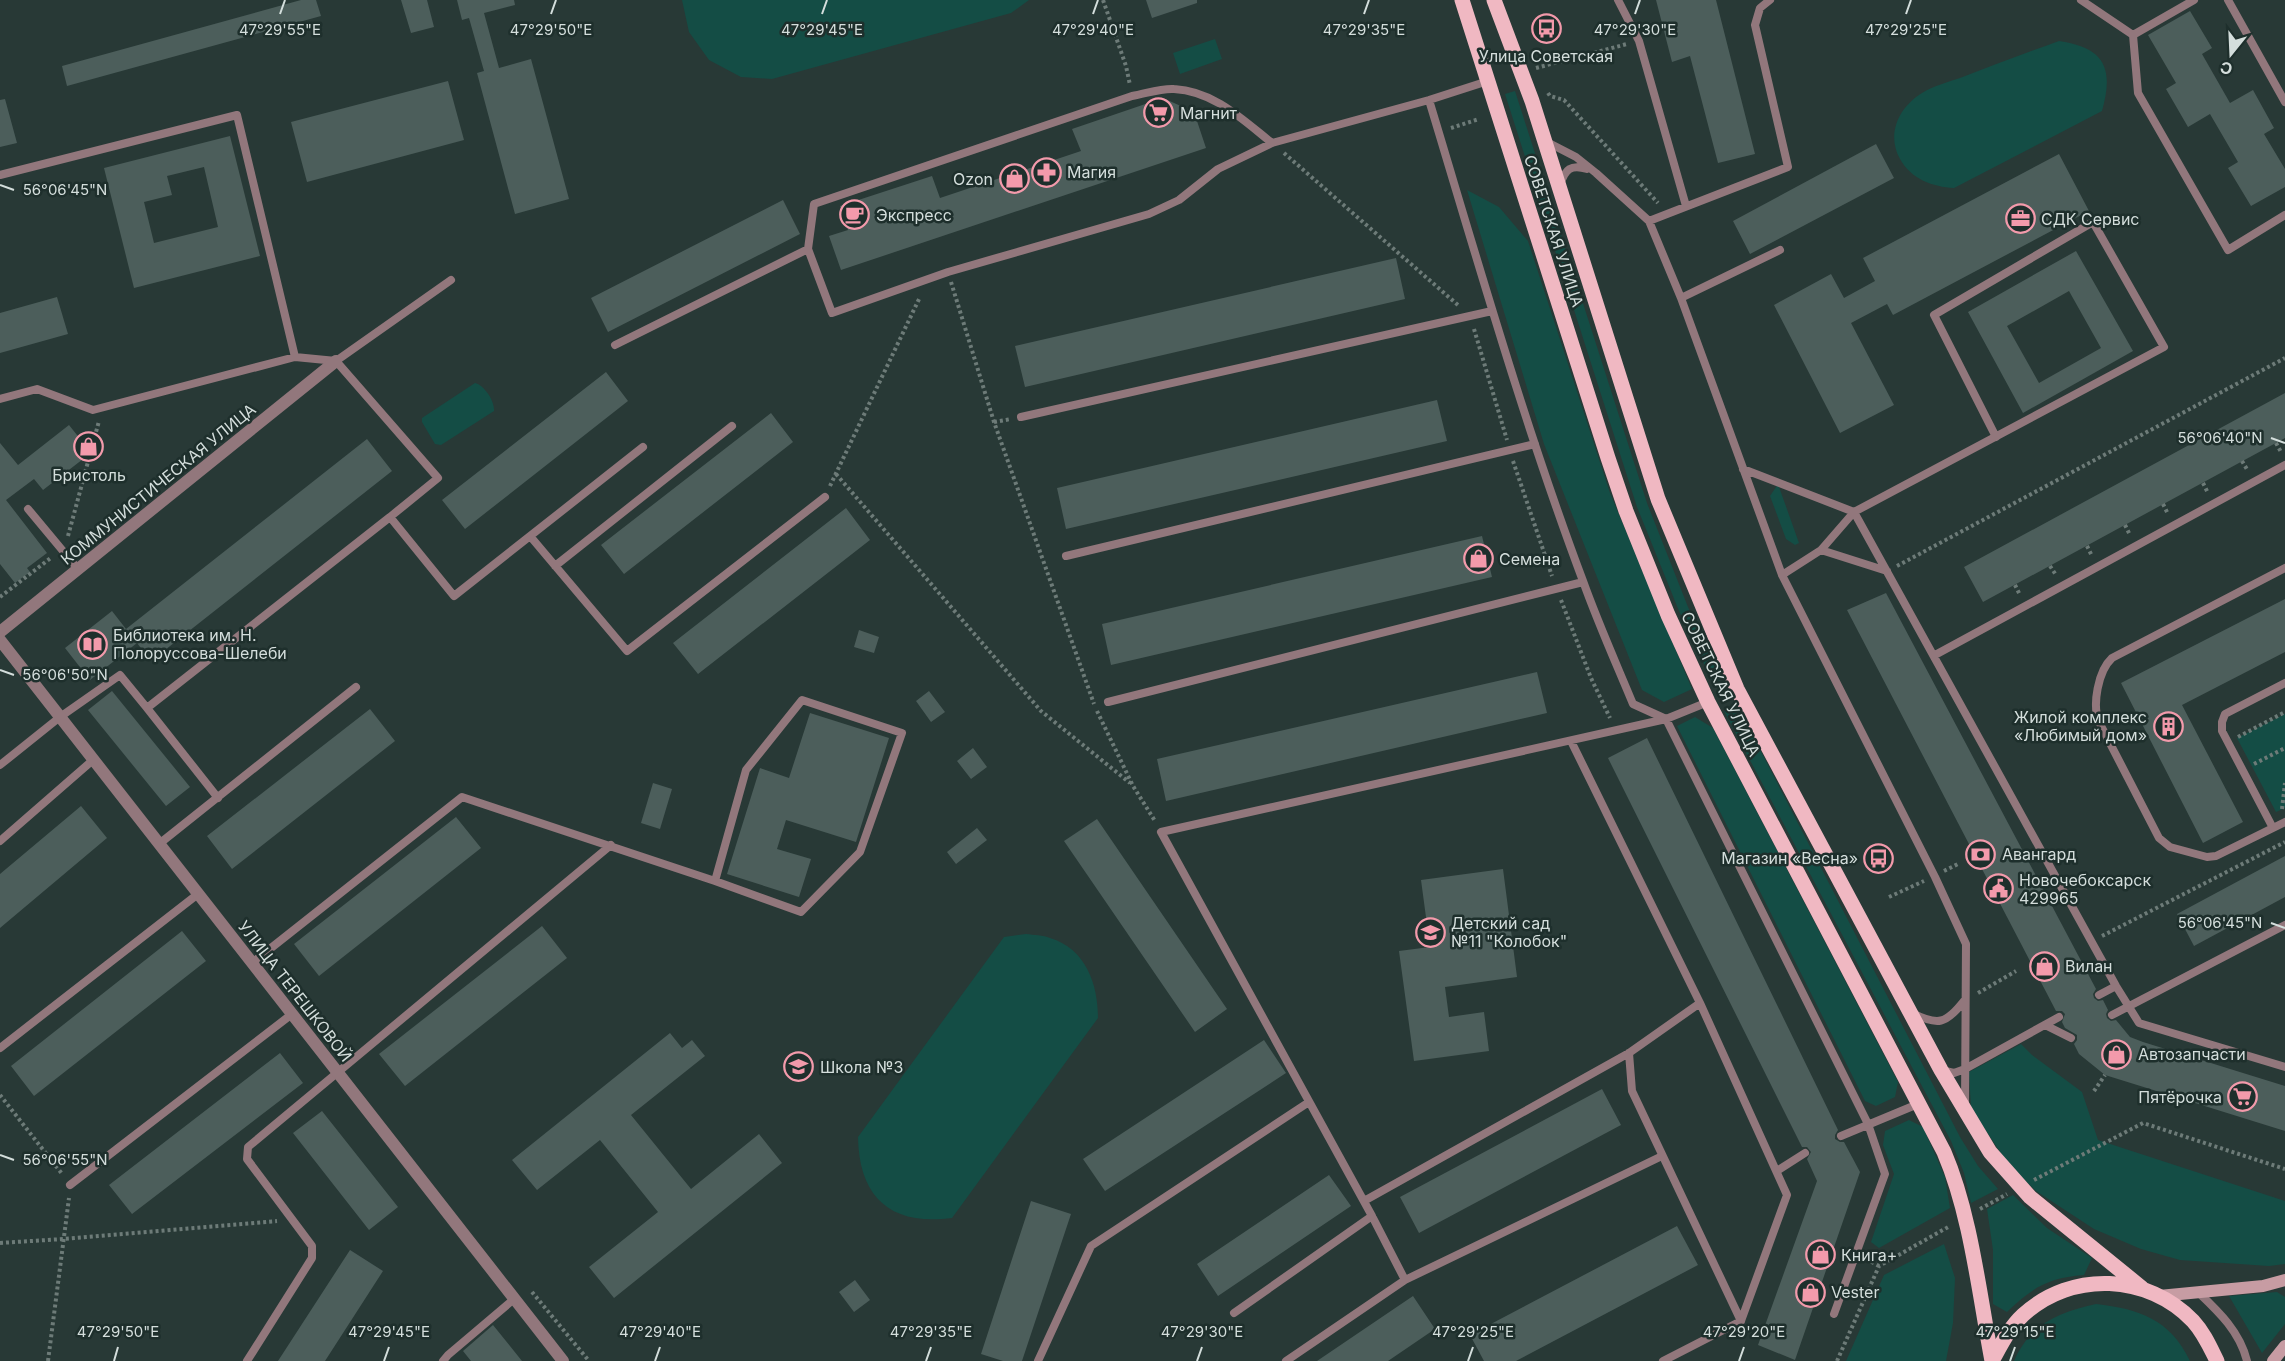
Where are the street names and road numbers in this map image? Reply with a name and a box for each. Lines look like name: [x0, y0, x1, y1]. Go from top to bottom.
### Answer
street label: СОВЕТСКАЯ УЛИЦА: [1520, 152, 1588, 310]
street label: КОММУНИСТИЧЕСКАЯ УЛИЦА: [56, 399, 260, 569]
street label: СОВЕТСКАЯ УЛИЦА: [1677, 608, 1765, 760]
street label: УЛИЦА ТЕРЕШКОВОЙ: [234, 917, 356, 1065]

